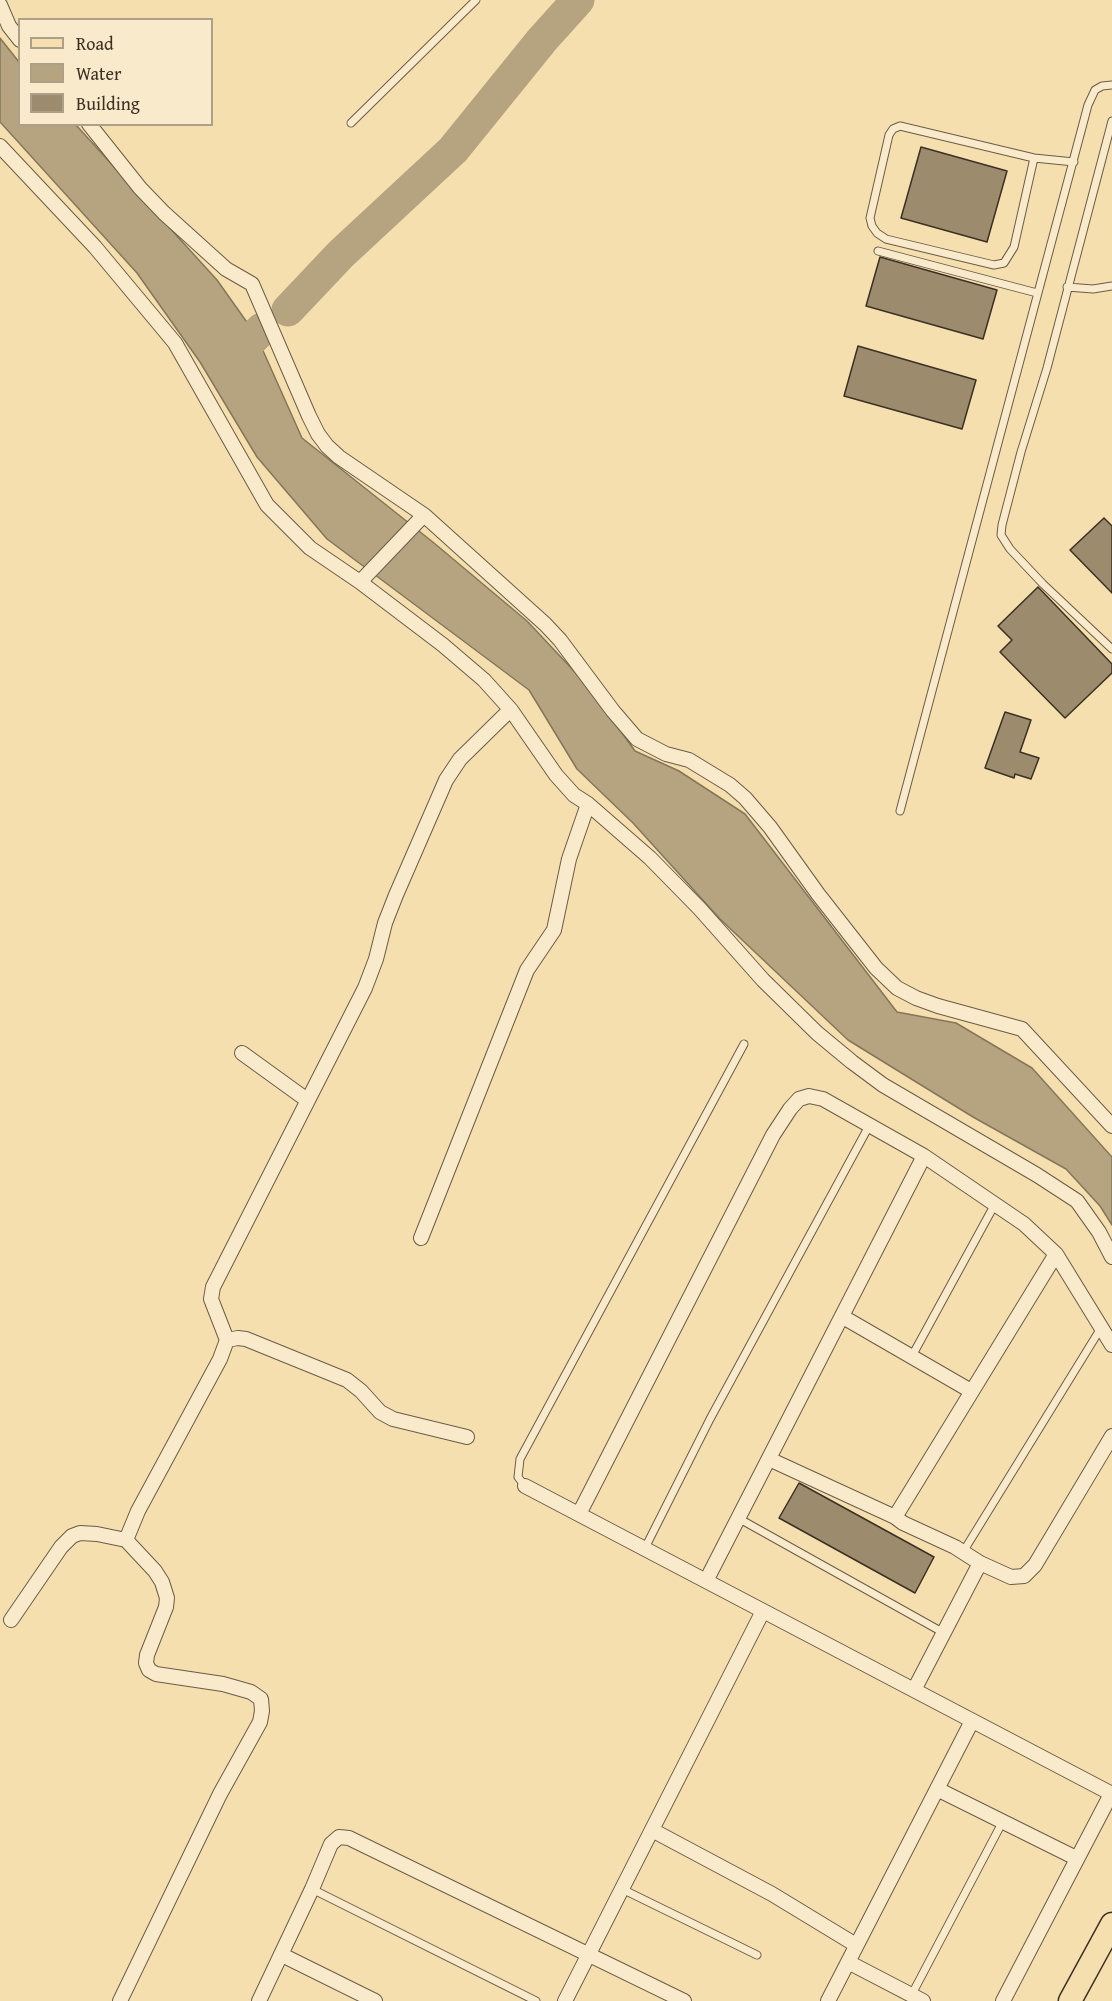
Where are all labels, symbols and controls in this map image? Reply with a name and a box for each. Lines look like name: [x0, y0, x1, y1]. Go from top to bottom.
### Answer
legend: [18, 18, 213, 126]
text: Road: [76, 30, 114, 57]
text: Water: [76, 60, 121, 87]
text: Building: [76, 90, 140, 117]

